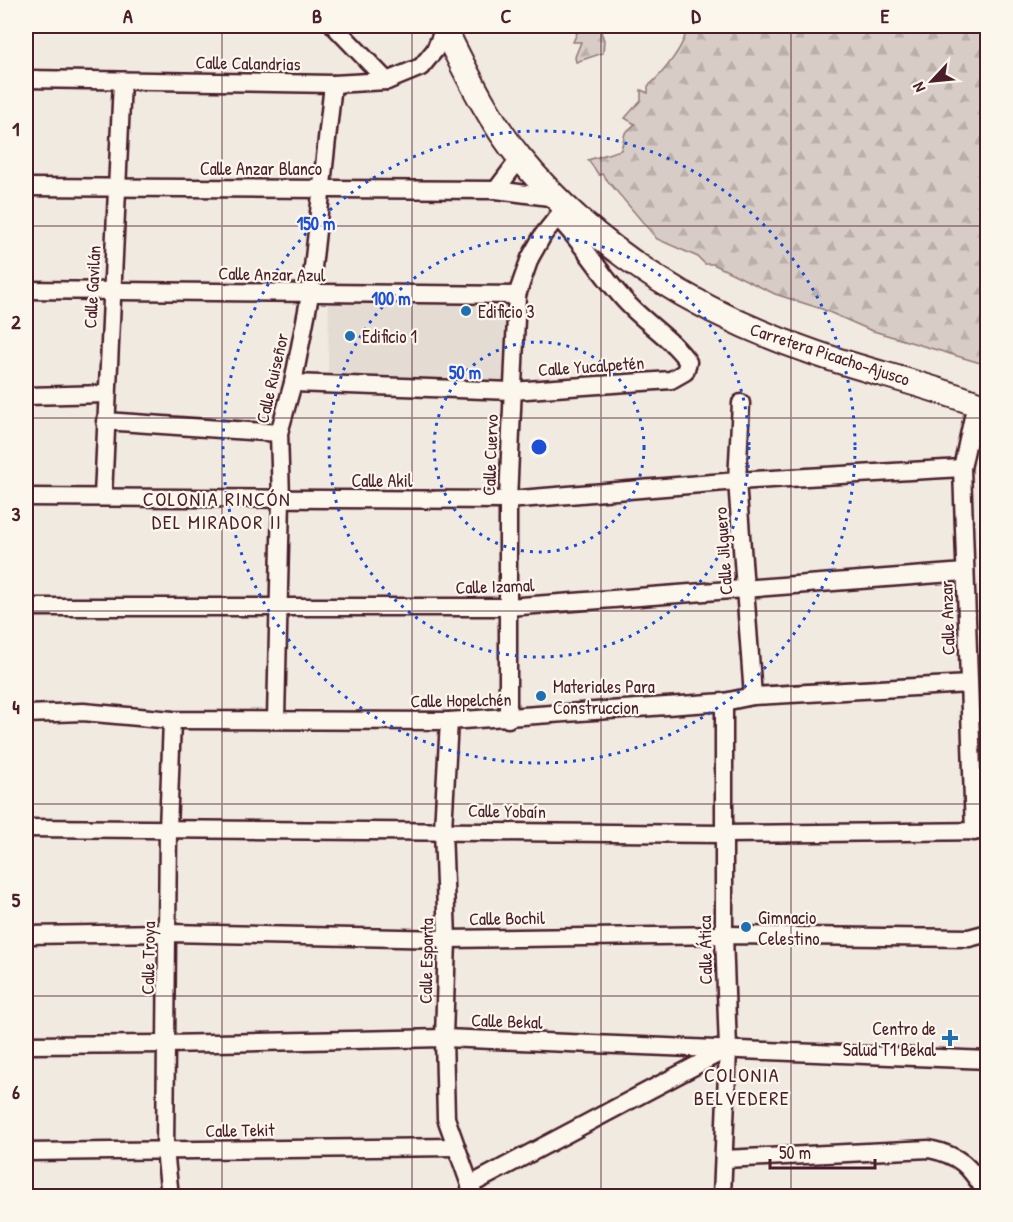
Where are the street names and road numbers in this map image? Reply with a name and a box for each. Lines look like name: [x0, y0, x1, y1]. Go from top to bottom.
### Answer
street label: Calle Calandrias: [195, 50, 301, 76]
street label: Calle Anzar Blanco: [200, 156, 322, 181]
street label: Calle Gavilán: [77, 245, 107, 329]
street label: Calle Anzar Azul: [218, 261, 326, 287]
street label: Carretera Picacho-Ajusco: [747, 316, 913, 392]
street label: Calle Ruiseñor: [249, 330, 295, 426]
street label: Calle Yucalpetén: [537, 350, 645, 382]
street label: Calle Cuervo: [476, 414, 504, 496]
street label: Calle Akil: [351, 468, 413, 493]
street label: Calle Jilguero: [707, 506, 739, 596]
street label: Calle Izamal: [455, 572, 535, 600]
street label: Calle Anzar: [933, 580, 961, 656]
street label: Calle Hopelchén: [410, 687, 512, 713]
street label: Calle Yobaín: [468, 798, 546, 824]
street label: Calle Bochil: [469, 905, 545, 931]
street label: Calle Ática: [692, 915, 718, 985]
street label: Calle Esparta: [413, 918, 439, 1004]
street label: Calle Troya: [135, 921, 161, 995]
street label: Calle Bekal: [471, 1007, 543, 1035]
street label: Calle Tekit: [205, 1117, 276, 1143]

